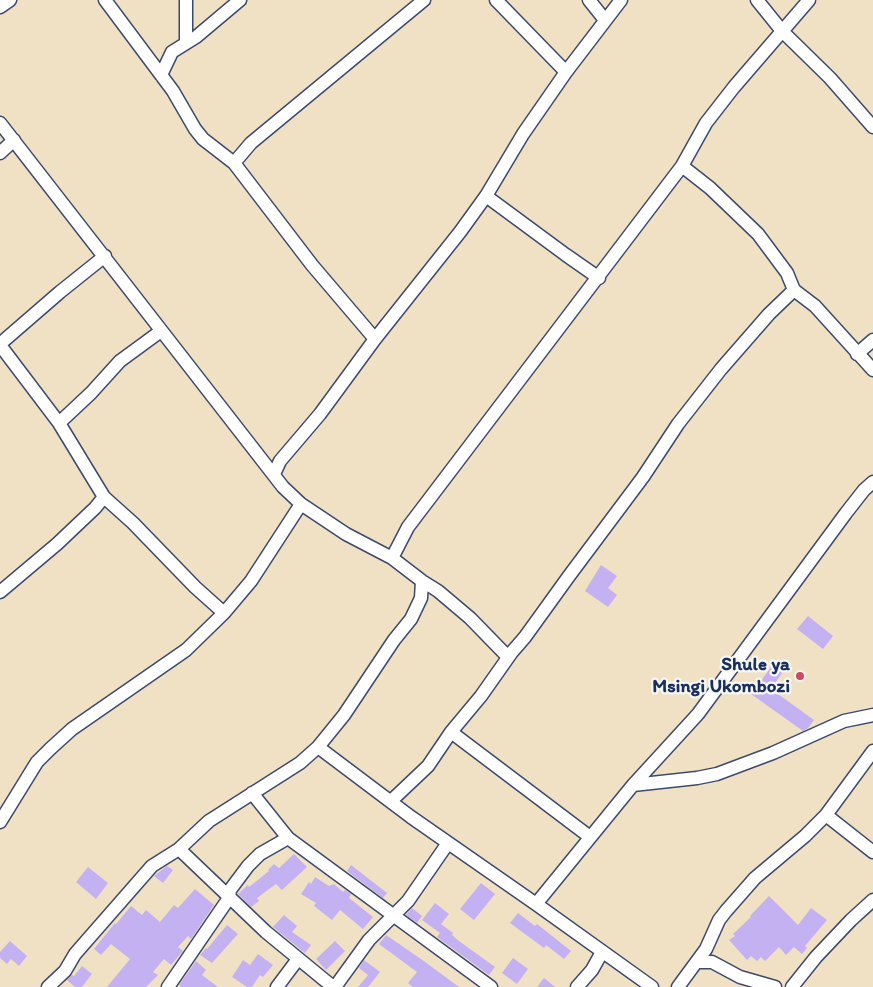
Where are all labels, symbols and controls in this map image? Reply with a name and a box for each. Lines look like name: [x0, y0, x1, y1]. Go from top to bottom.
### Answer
place label: Shule ya Msingi Ukombozi: [652, 654, 790, 698]
marker: Shule ya Msingi Ukombozi: [794, 670, 806, 682]

